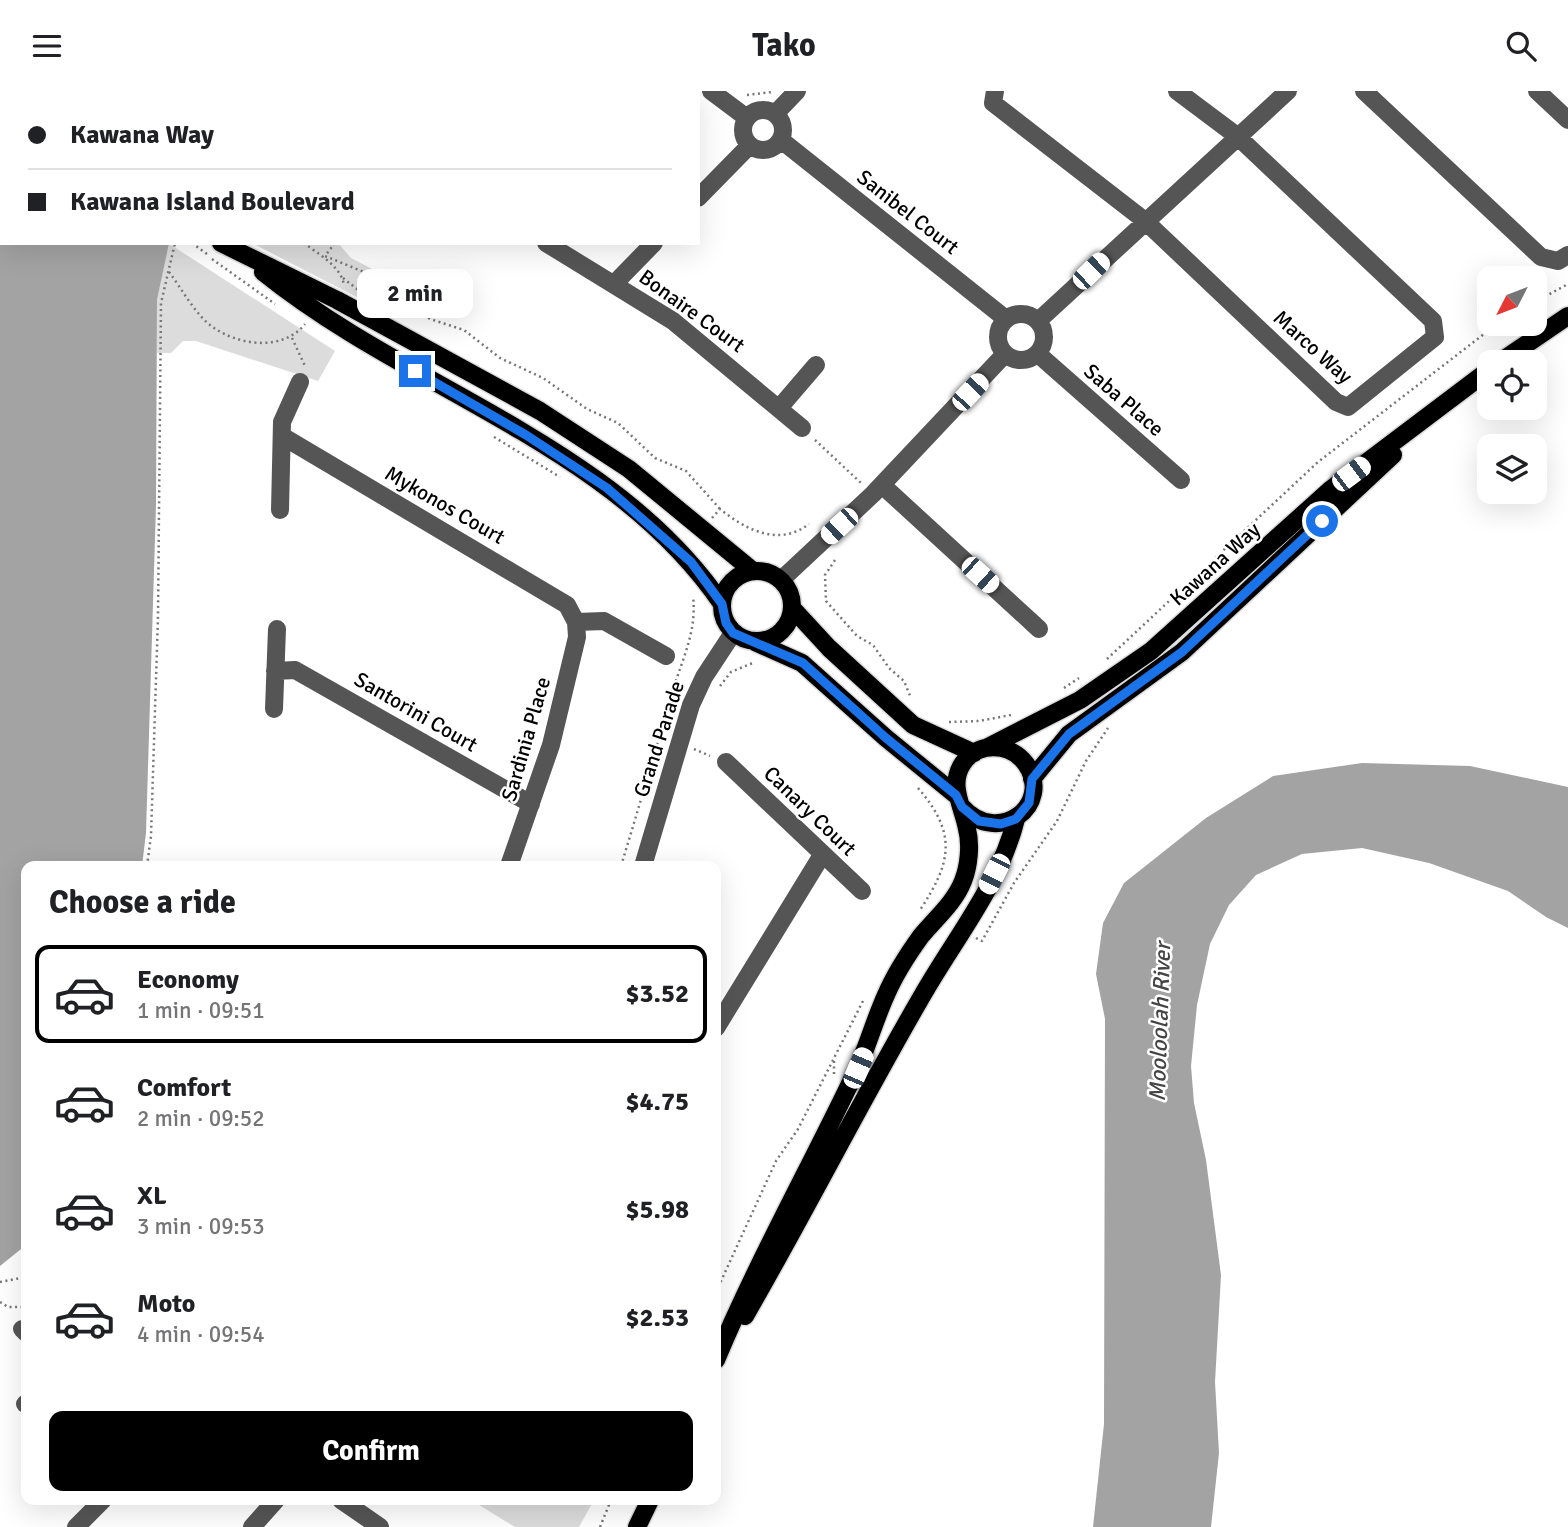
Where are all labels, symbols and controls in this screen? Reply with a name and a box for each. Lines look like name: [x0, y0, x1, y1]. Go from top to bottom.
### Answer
text: Tako: [752, 26, 816, 65]
icon: menu: [28, 27, 66, 65]
icon: search: [1502, 27, 1540, 65]
text: Kawana Way: [70, 119, 214, 151]
street label: Sanibel Court: [852, 164, 964, 260]
text: Kawana Island Boulevard: [70, 186, 355, 218]
car: [1069, 249, 1114, 293]
street label: Bonaire Court: [634, 264, 750, 358]
north arrow: [1477, 266, 1547, 336]
map controls: [1477, 266, 1547, 504]
callout: 2 min: [357, 269, 473, 319]
text: 2 min: [387, 279, 443, 308]
street label: Marco Way: [1268, 305, 1358, 389]
button: locate: [1477, 350, 1547, 420]
route end: [399, 355, 431, 387]
street label: Saba Place: [1079, 358, 1169, 442]
car: [948, 369, 993, 415]
button: layers: [1477, 434, 1547, 504]
car: [1328, 453, 1375, 495]
street label: Mykonos Court: [380, 460, 510, 550]
car: [817, 504, 862, 548]
route start: [1306, 505, 1338, 537]
street label: Kawana Way: [1164, 517, 1266, 611]
car: [958, 553, 1003, 597]
street label: Santorini Court: [350, 666, 482, 758]
street label: Sardinia Place: [496, 674, 556, 804]
street label: Grand Parade: [628, 678, 690, 800]
street label: Canary Court: [758, 761, 862, 861]
car: [976, 851, 1013, 897]
text: Choose a ride: [49, 883, 236, 922]
water label: Mooloolah River: [1143, 939, 1177, 1102]
icon: car: [53, 963, 116, 1026]
text: Economy: [137, 964, 239, 996]
text: $3.52: [625, 978, 689, 1010]
text: 1 min · 09:51: [137, 996, 265, 1025]
car: [841, 1045, 876, 1091]
icon: car: [53, 1071, 116, 1134]
text: Comfort: [137, 1072, 231, 1104]
text: $4.75: [625, 1086, 689, 1118]
text: 2 min · 09:52: [137, 1104, 265, 1133]
icon: car: [53, 1179, 116, 1242]
text: XL: [137, 1180, 167, 1212]
text: $5.98: [625, 1194, 689, 1226]
text: 3 min · 09:53: [137, 1212, 265, 1241]
icon: car: [53, 1287, 116, 1350]
text: Moto: [137, 1288, 195, 1320]
text: $2.53: [625, 1302, 689, 1334]
text: 4 min · 09:54: [137, 1320, 265, 1349]
button: Confirm: [49, 1411, 693, 1491]

